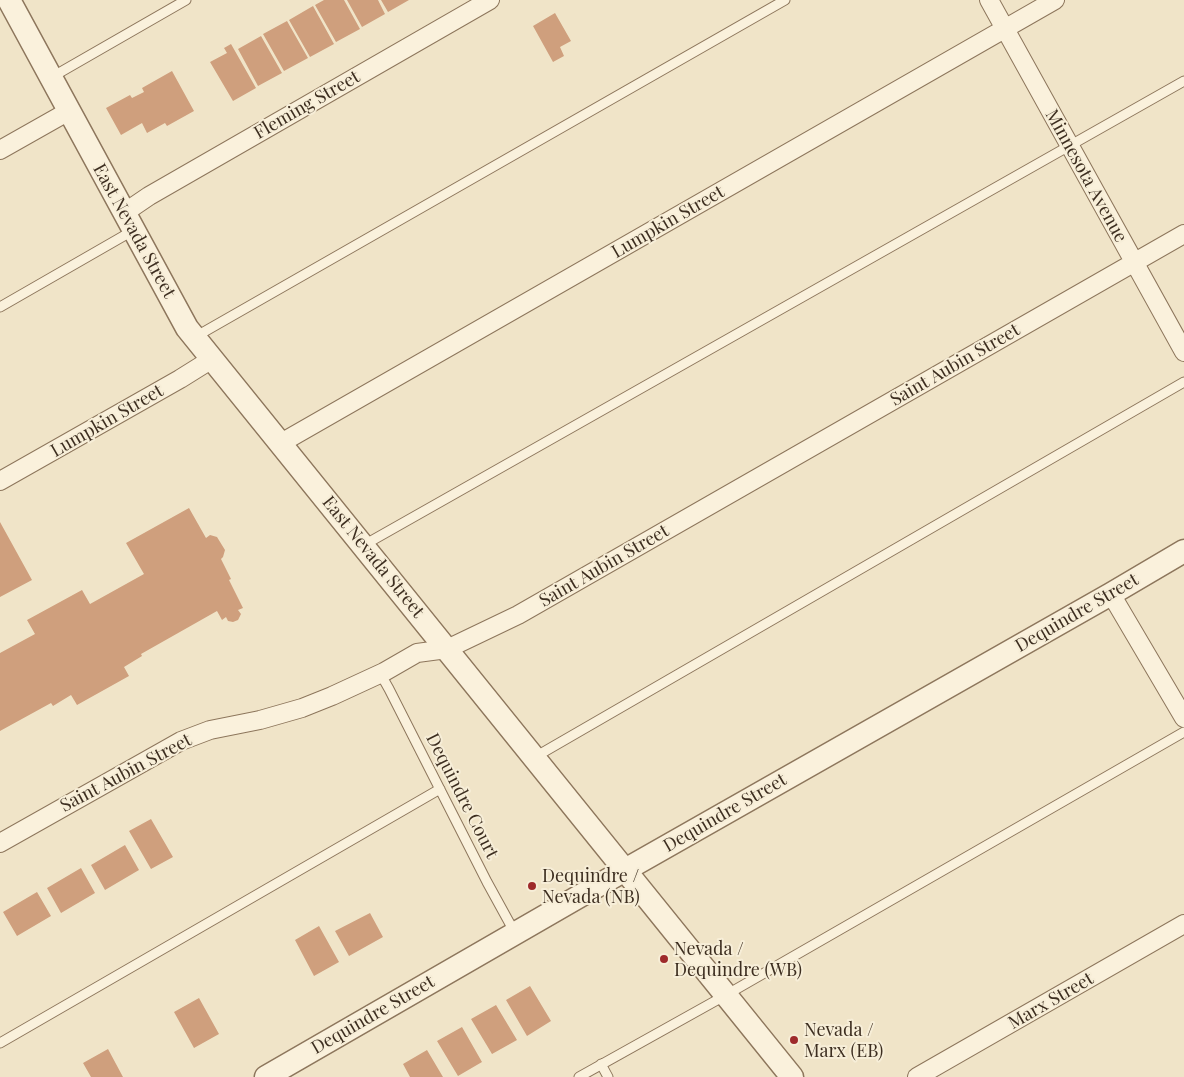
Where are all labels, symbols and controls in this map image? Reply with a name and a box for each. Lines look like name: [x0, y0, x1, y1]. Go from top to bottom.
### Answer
street label: Fleming Street: [250, 66, 364, 144]
street label: Minnesota Avenue: [1041, 106, 1131, 246]
street label: East Nevada Street: [88, 160, 180, 302]
street label: Lumpkin Street: [608, 181, 728, 263]
street label: Saint Aubin Street: [886, 319, 1024, 411]
street label: Lumpkin Street: [47, 380, 167, 462]
street label: East Nevada Street: [317, 492, 429, 622]
street label: Saint Aubin Street: [535, 520, 673, 612]
street label: Dequindre Street: [1012, 569, 1142, 657]
street label: Saint Aubin Street: [57, 729, 195, 817]
street label: Dequindre Court: [421, 730, 503, 862]
street label: Dequindre Street: [660, 769, 790, 857]
place label: Dequindre / Nevada (NB): [542, 865, 640, 908]
marker: Dequindre / Nevada (NB): [526, 880, 538, 892]
place label: Nevada / Dequindre (WB): [674, 938, 802, 981]
marker: Nevada / Dequindre (WB): [658, 953, 670, 965]
street label: Marx Street: [1005, 968, 1097, 1034]
street label: Dequindre Street: [308, 971, 438, 1059]
place label: Nevada / Marx (EB): [804, 1019, 883, 1062]
marker: Nevada / Marx (EB): [788, 1034, 800, 1046]

